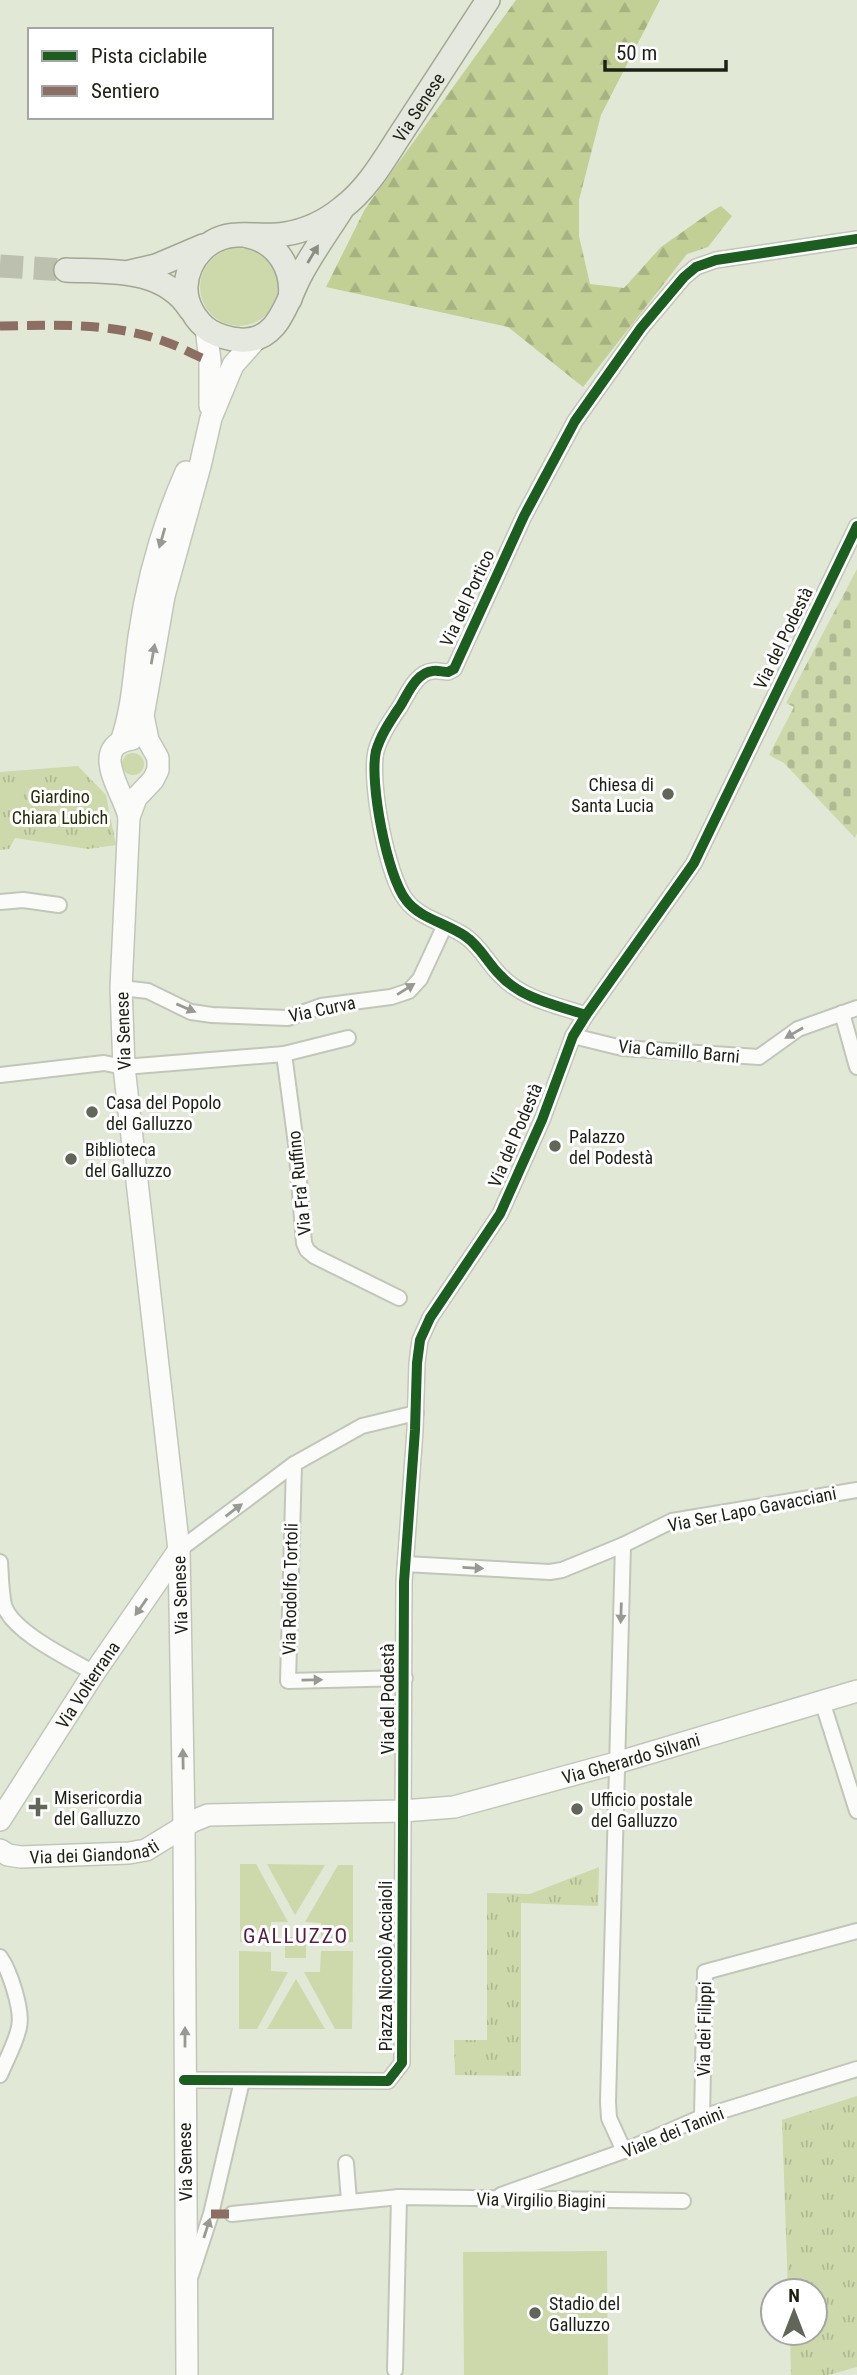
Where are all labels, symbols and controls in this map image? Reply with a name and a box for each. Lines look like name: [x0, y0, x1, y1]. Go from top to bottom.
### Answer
legend: [28, 28, 273, 119]
scale bar: [605, 28, 726, 72]
text: 50 m: [616, 41, 657, 65]
text: Pista ciclabile: [91, 44, 207, 68]
street label: Via Senese: [388, 69, 448, 146]
text: Sentiero: [91, 79, 160, 103]
one-way arrow: [307, 245, 320, 264]
one-way arrow: [156, 527, 166, 548]
street label: Via del Portico: [435, 546, 499, 650]
street label: Via del Podestà: [749, 583, 817, 693]
one-way arrow: [148, 643, 159, 665]
place label: Chiesa di Santa Lucia: [571, 774, 654, 816]
park label: Giardino Chiara Lubich: [12, 786, 108, 828]
marker: Chiesa di Santa Lucia: [660, 786, 676, 802]
one-way arrow: [397, 982, 416, 995]
street label: Via Senese: [111, 991, 135, 1071]
street label: Via Curva: [287, 992, 357, 1026]
one-way arrow: [175, 1003, 196, 1014]
one-way arrow: [784, 1027, 803, 1039]
street label: Via Camillo Barni: [617, 1035, 741, 1067]
street label: Via del Podestà: [484, 1080, 546, 1190]
place label: Casa del Popolo del Galluzzo: [106, 1092, 221, 1134]
marker: Casa del Popolo del Galluzzo: [84, 1104, 100, 1120]
place label: Palazzo del Podestà: [569, 1126, 653, 1168]
street label: Via Fra' Ruffino: [283, 1130, 315, 1236]
marker: Palazzo del Podestà: [547, 1138, 563, 1154]
place label: Biblioteca del Galluzzo: [85, 1139, 172, 1181]
marker: Biblioteca del Galluzzo: [63, 1151, 79, 1167]
street label: Via Ser Lapo Gavacciani: [666, 1482, 838, 1536]
one-way arrow: [225, 1503, 244, 1517]
street label: Via Rodolfo Tortoli: [278, 1523, 302, 1655]
street label: Via Senese: [168, 1555, 192, 1635]
one-way arrow: [462, 1563, 484, 1574]
one-way arrow: [134, 1598, 148, 1616]
one-way arrow: [615, 1603, 626, 1625]
street label: Via Volterrana: [51, 1637, 123, 1732]
street label: Via del Podestà: [377, 1643, 398, 1755]
one-way arrow: [301, 1674, 323, 1686]
street label: Via Gherardo Silvani: [559, 1728, 702, 1788]
one-way arrow: [178, 1748, 189, 1770]
place label: Misericordia del Galluzzo: [54, 1787, 142, 1829]
place label: Ufficio postale del Galluzzo: [591, 1789, 693, 1831]
marker: Misericordia del Galluzzo: [28, 1797, 48, 1817]
marker: Ufficio postale del Galluzzo: [569, 1801, 585, 1817]
street label: Via dei Giandonati: [29, 1834, 162, 1867]
street label: Piazza Niccolò Acciaioli: [375, 1881, 396, 2051]
district label: GALLUZZO: [243, 1924, 349, 1948]
street label: Via dei Filippi: [693, 1981, 715, 2077]
one-way arrow: [179, 2026, 191, 2048]
street label: Viale dei Tanini: [619, 2102, 727, 2162]
street label: Via Senese: [174, 2123, 196, 2201]
street label: Via Virgilio Biagini: [476, 2188, 606, 2212]
one-way arrow: [202, 2218, 212, 2239]
north arrow: [759, 2277, 829, 2347]
text: N: [788, 2284, 800, 2307]
place label: Stadio del Galluzzo: [549, 2293, 620, 2335]
marker: Stadio del Galluzzo: [527, 2305, 543, 2321]

